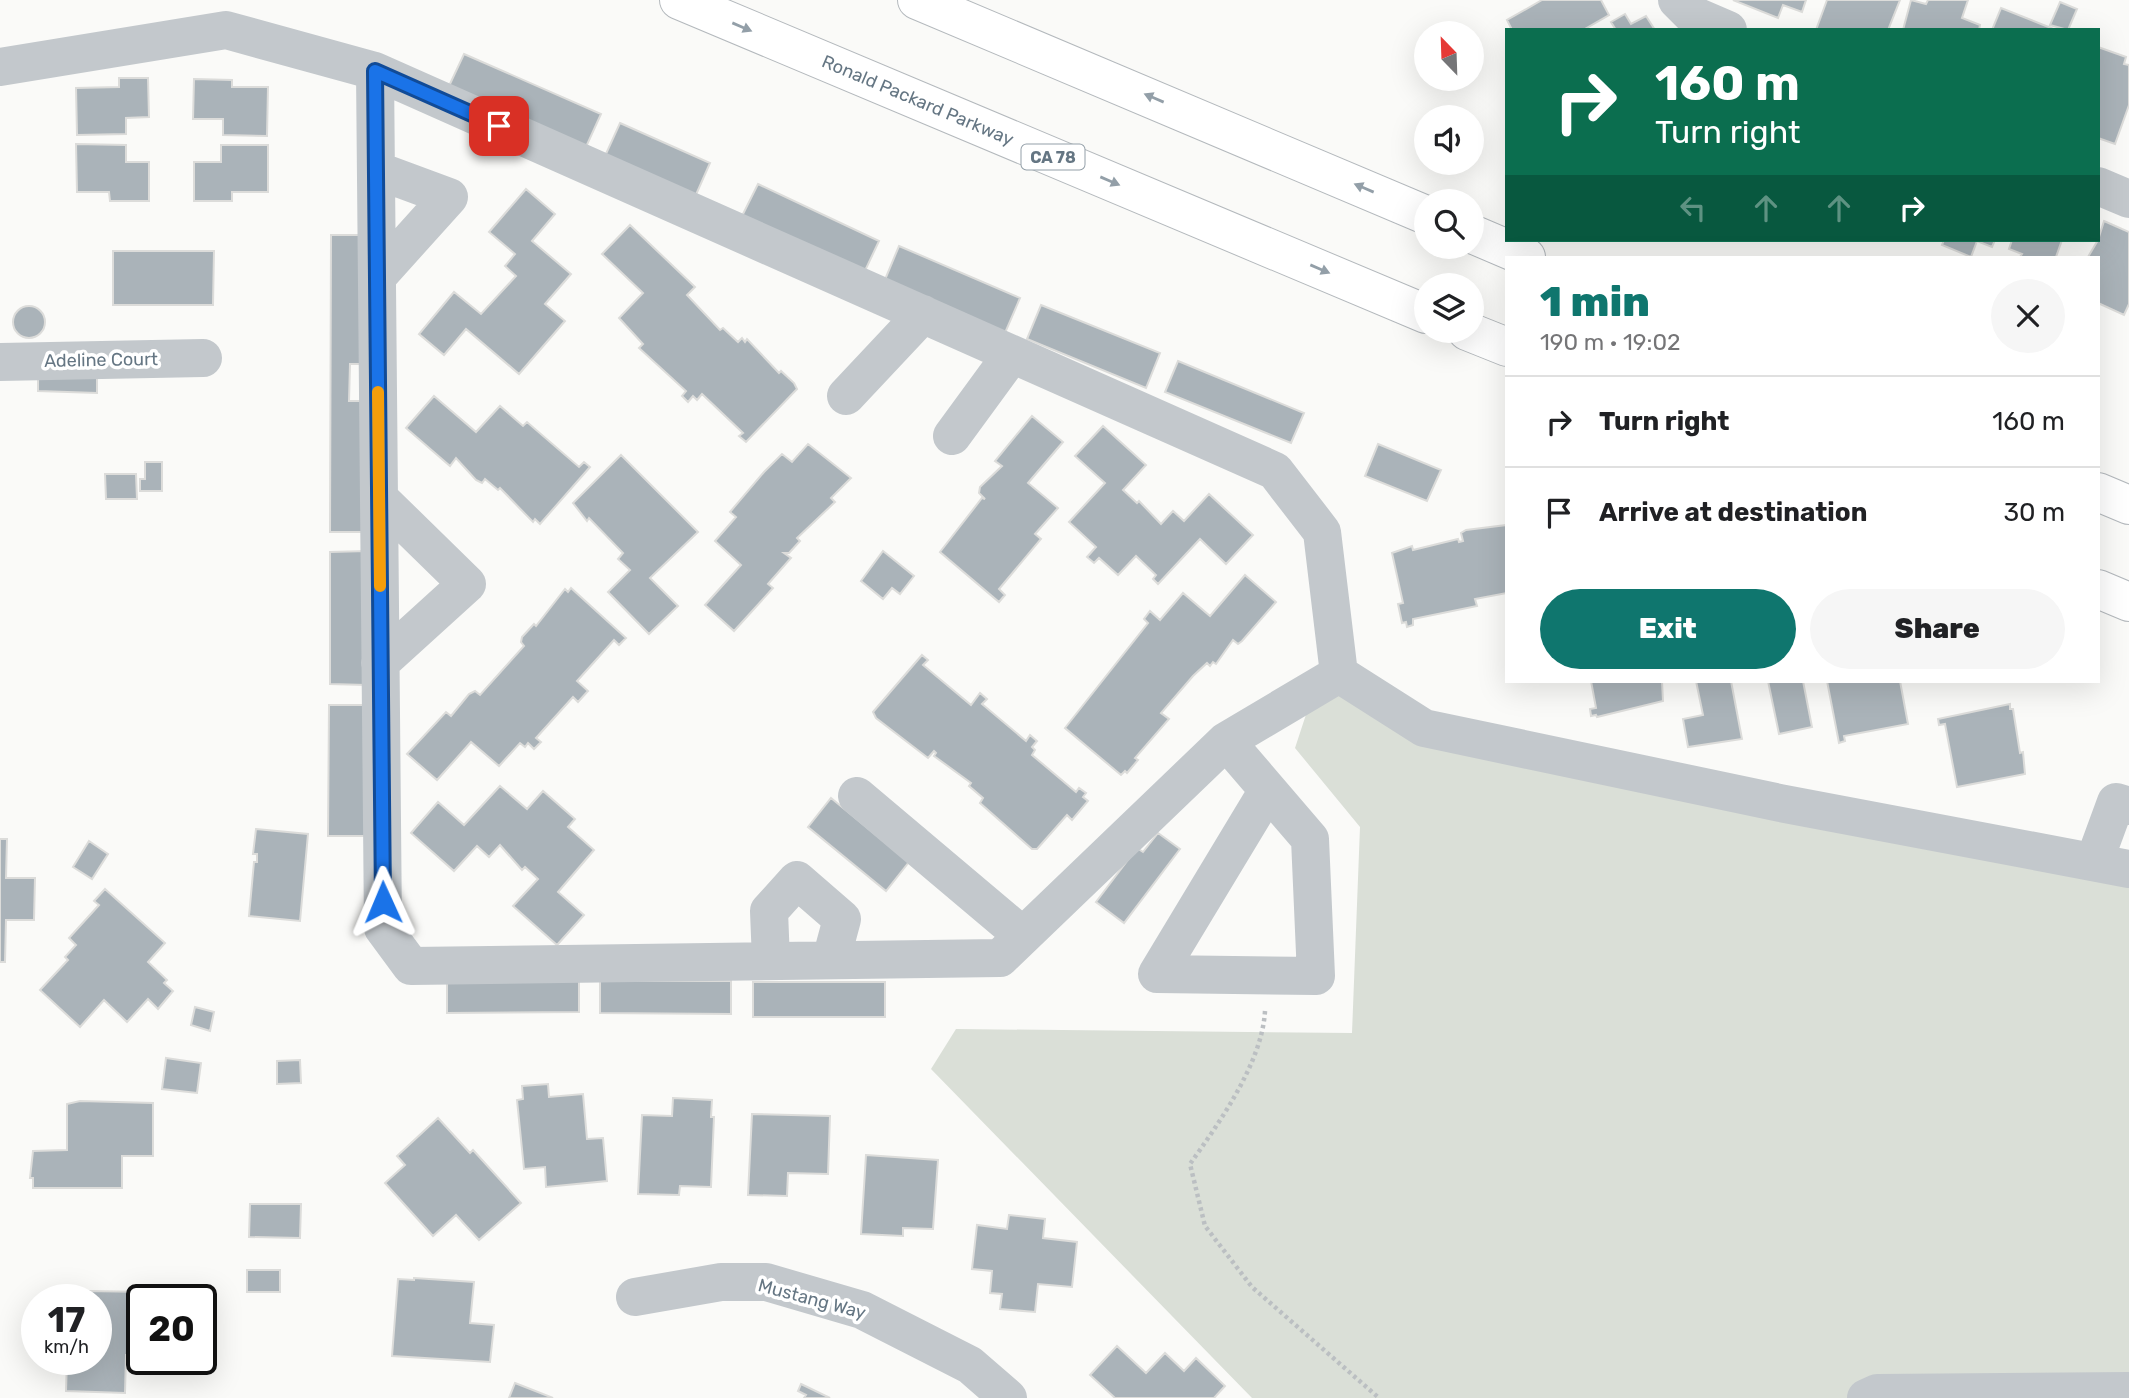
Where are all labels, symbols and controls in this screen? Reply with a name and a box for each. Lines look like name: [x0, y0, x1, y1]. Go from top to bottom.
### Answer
one-way arrow: [732, 21, 752, 33]
north arrow: [1414, 21, 1484, 91]
map controls: [1414, 21, 1484, 343]
street label: Ronald Packard Parkway: [819, 50, 1017, 150]
text: 160 m: [1655, 54, 1800, 112]
icon: right: [1540, 56, 1631, 147]
one-way arrow: [1144, 92, 1165, 103]
pin: [469, 96, 529, 156]
button: sound: [1414, 105, 1484, 175]
icon: arrive: [480, 107, 518, 145]
text: Turn right: [1655, 113, 1800, 151]
road number: CA 78: [1021, 144, 1084, 169]
one-way arrow: [1100, 175, 1120, 187]
one-way arrow: [1353, 182, 1374, 193]
button: search: [1414, 189, 1484, 259]
icon: left: [1674, 189, 1712, 227]
icon: ahead: [1747, 189, 1785, 227]
icon: ahead: [1820, 189, 1858, 227]
icon: right: [1893, 189, 1931, 227]
one-way arrow: [1310, 263, 1330, 275]
button: layers: [1414, 273, 1484, 343]
text: 1 min: [1540, 277, 1650, 327]
button: close: [1991, 279, 2065, 353]
text: 190 m · 19:02: [1540, 328, 1681, 356]
street label: Adeline Court: [44, 348, 158, 372]
icon: right: [1540, 403, 1578, 441]
text: Turn right: [1599, 406, 1729, 437]
text: 160 m: [1992, 406, 2065, 437]
icon: arrive: [1540, 494, 1578, 532]
text: Arrive at destination: [1599, 497, 1867, 528]
text: 30 m: [2003, 497, 2065, 528]
button: Exit: [1540, 589, 1796, 669]
button: Share: [1810, 589, 2065, 669]
position arrow: [346, 865, 420, 939]
street label: Mustang Way: [756, 1274, 868, 1324]
speed limit sign: 20: [126, 1284, 217, 1375]
text: 17: [48, 1299, 85, 1341]
text: km/h: [44, 1336, 89, 1358]

